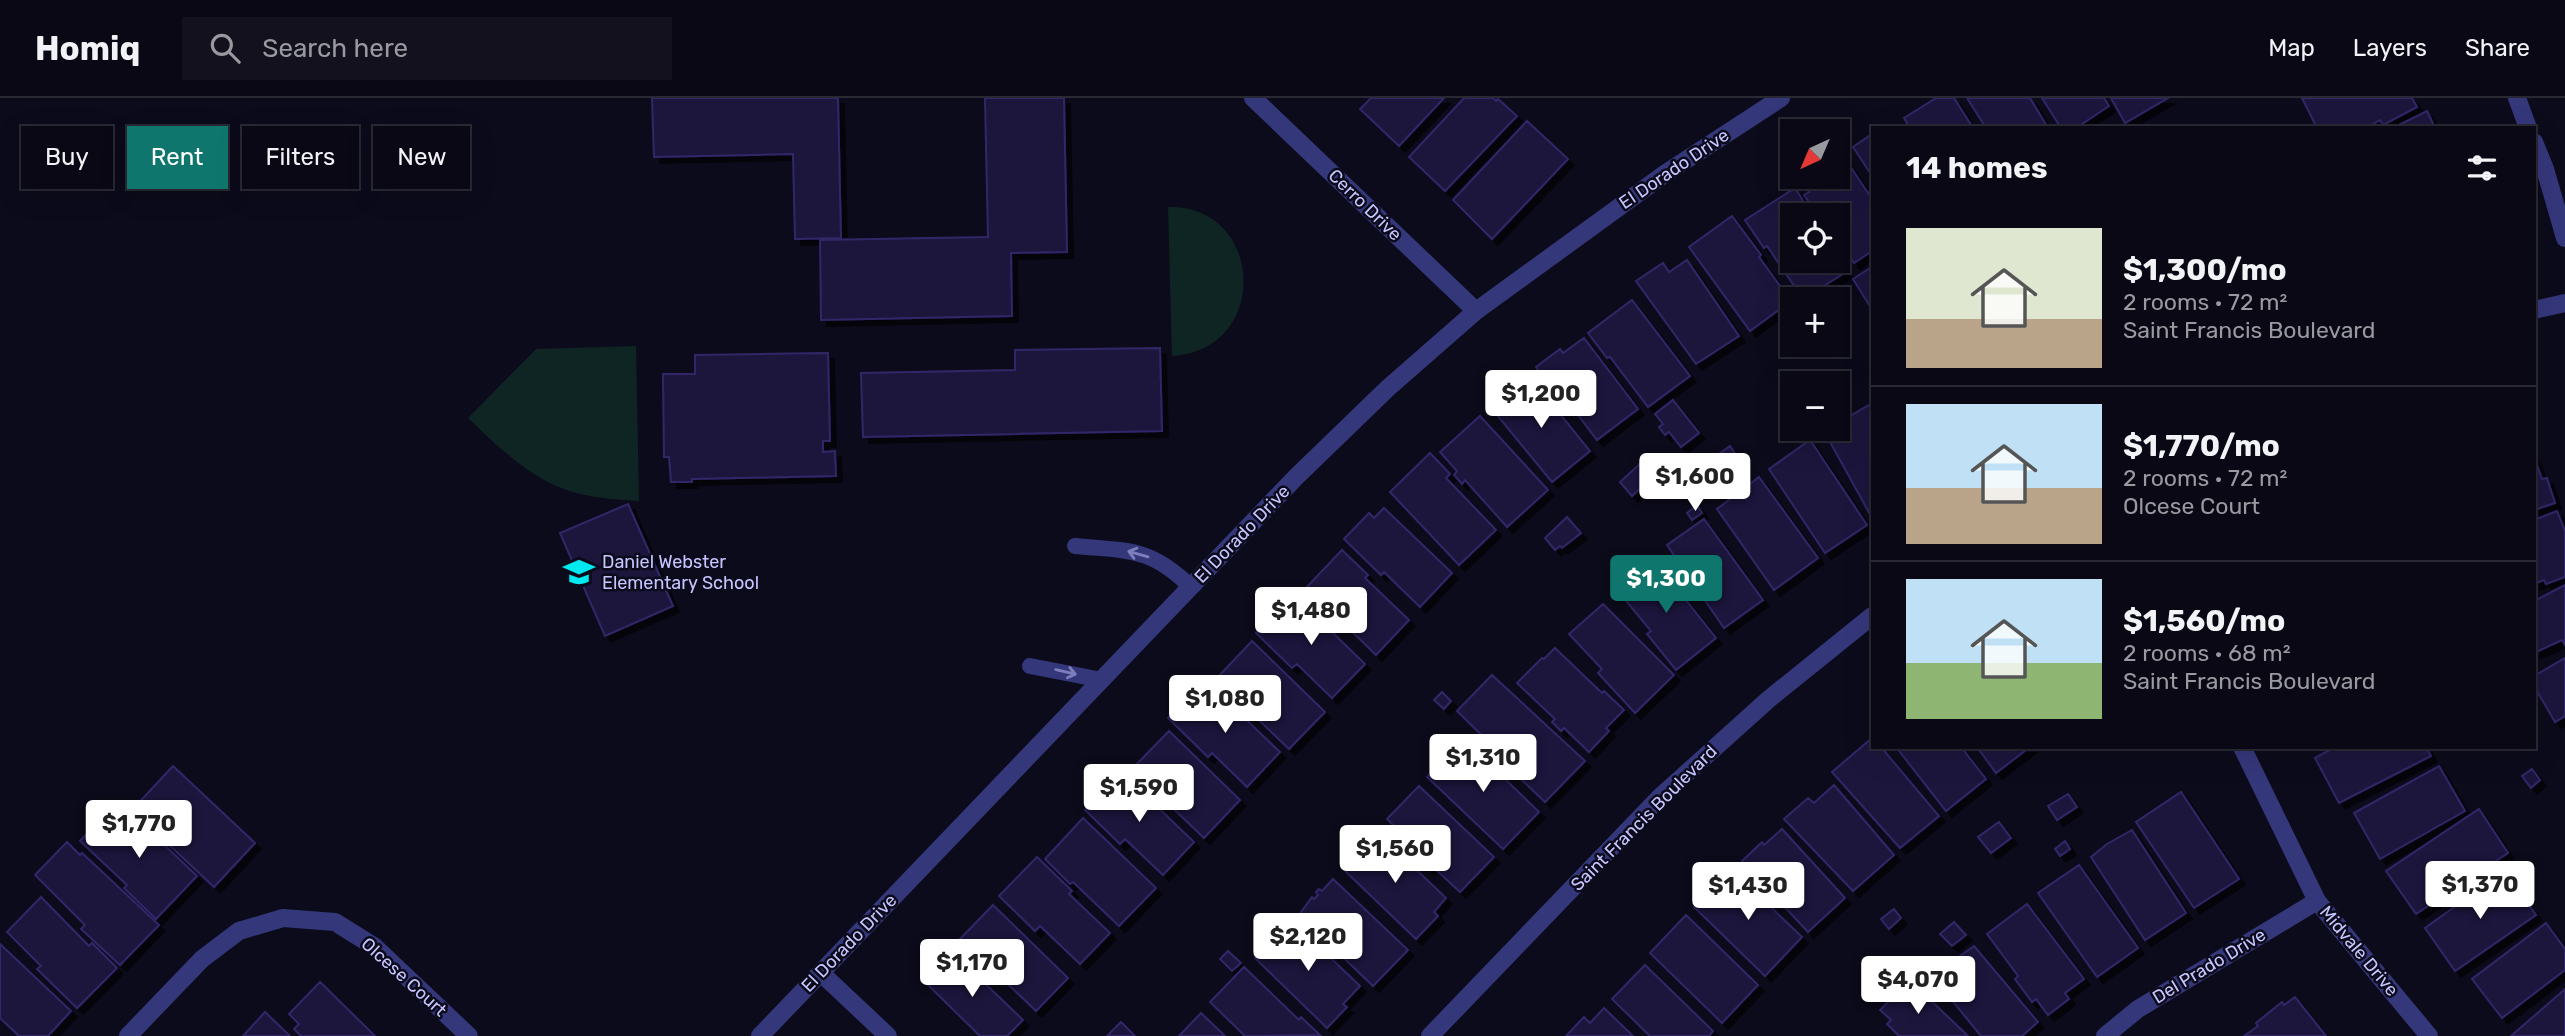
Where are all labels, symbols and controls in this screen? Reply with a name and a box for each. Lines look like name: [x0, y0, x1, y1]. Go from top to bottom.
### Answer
search box: [182, 17, 672, 80]
text: Homiq: [35, 29, 140, 68]
icon: search: [206, 29, 244, 67]
text: Search here: [262, 33, 408, 64]
text: Map: [2268, 34, 2315, 62]
text: Layers: [2353, 34, 2427, 62]
text: Share: [2465, 34, 2530, 62]
north arrow: [1780, 119, 1850, 189]
map controls: [1780, 119, 1850, 441]
street label: El Dorado Drive: [1615, 124, 1733, 214]
chip: Buy: [21, 126, 113, 189]
chip: Rent: [127, 126, 228, 189]
chip: Filters: [242, 126, 359, 189]
chip: New: [373, 126, 470, 189]
icon: filters: [2463, 149, 2501, 187]
text: 14 homes: [1906, 150, 2048, 186]
street label: Cerro Drive: [1324, 165, 1406, 245]
button: locate: [1780, 203, 1850, 273]
text: $1,300/mo: [2123, 252, 2287, 288]
icon: home: [1962, 256, 2046, 340]
button: +: [1780, 287, 1850, 357]
text: 2 rooms · 72 m²: [2123, 288, 2287, 316]
text: Saint Francis Boulevard: [2123, 316, 2376, 344]
pin: $1,200: [1484, 370, 1598, 430]
button: −: [1780, 371, 1850, 441]
text: $1,200: [1501, 379, 1581, 407]
text: $1,770/mo: [2123, 428, 2280, 464]
icon: home: [1962, 432, 2046, 516]
pin: $1,600: [1638, 454, 1752, 513]
text: $1,600: [1655, 462, 1735, 490]
text: 2 rooms · 72 m²: [2123, 464, 2287, 492]
street label: El Dorado Drive: [1190, 480, 1294, 588]
text: Olcese Court: [2123, 492, 2260, 520]
one-way arrow: [1127, 547, 1150, 560]
place label: Daniel Webster Elementary School: [602, 551, 759, 594]
school or university icon: Daniel Webster Elementary School: [562, 555, 596, 589]
pin: $1,300: [1609, 556, 1723, 615]
text: $1,300: [1626, 564, 1706, 592]
pin: $1,480: [1254, 588, 1368, 647]
text: $1,480: [1271, 596, 1351, 624]
text: $1,560/mo: [2123, 603, 2285, 639]
icon: home: [1962, 607, 2046, 691]
text: 2 rooms · 68 m²: [2123, 639, 2291, 667]
one-way arrow: [1054, 666, 1077, 679]
text: Saint Francis Boulevard: [2123, 667, 2376, 695]
pin: $1,080: [1168, 676, 1282, 735]
text: $1,080: [1185, 684, 1265, 712]
pin: $1,310: [1426, 734, 1540, 794]
street label: Saint Francis Boulevard: [1566, 740, 1722, 896]
text: $1,310: [1445, 743, 1521, 771]
pin: $1,590: [1082, 764, 1196, 824]
text: $1,590: [1100, 773, 1178, 801]
pin: $1,770: [82, 800, 196, 860]
text: $1,770: [102, 809, 176, 837]
pin: $1,560: [1338, 826, 1452, 885]
text: $1,560: [1356, 834, 1434, 862]
pin: $1,430: [1691, 862, 1805, 922]
pin: $1,370: [2423, 862, 2537, 921]
text: $1,370: [2441, 870, 2519, 898]
text: $1,430: [1708, 871, 1788, 899]
street label: El Dorado Drive: [797, 889, 901, 997]
street label: Midvale Drive: [2315, 901, 2403, 1001]
pin: $2,120: [1251, 914, 1365, 973]
text: $2,120: [1269, 922, 1347, 950]
street label: Del Prado Drive: [2148, 924, 2270, 1008]
street label: Olcese Court: [357, 933, 451, 1021]
pin: $1,170: [915, 940, 1029, 999]
text: $1,170: [936, 948, 1008, 976]
pin: $4,070: [1861, 956, 1975, 1016]
text: $4,070: [1877, 965, 1959, 993]

